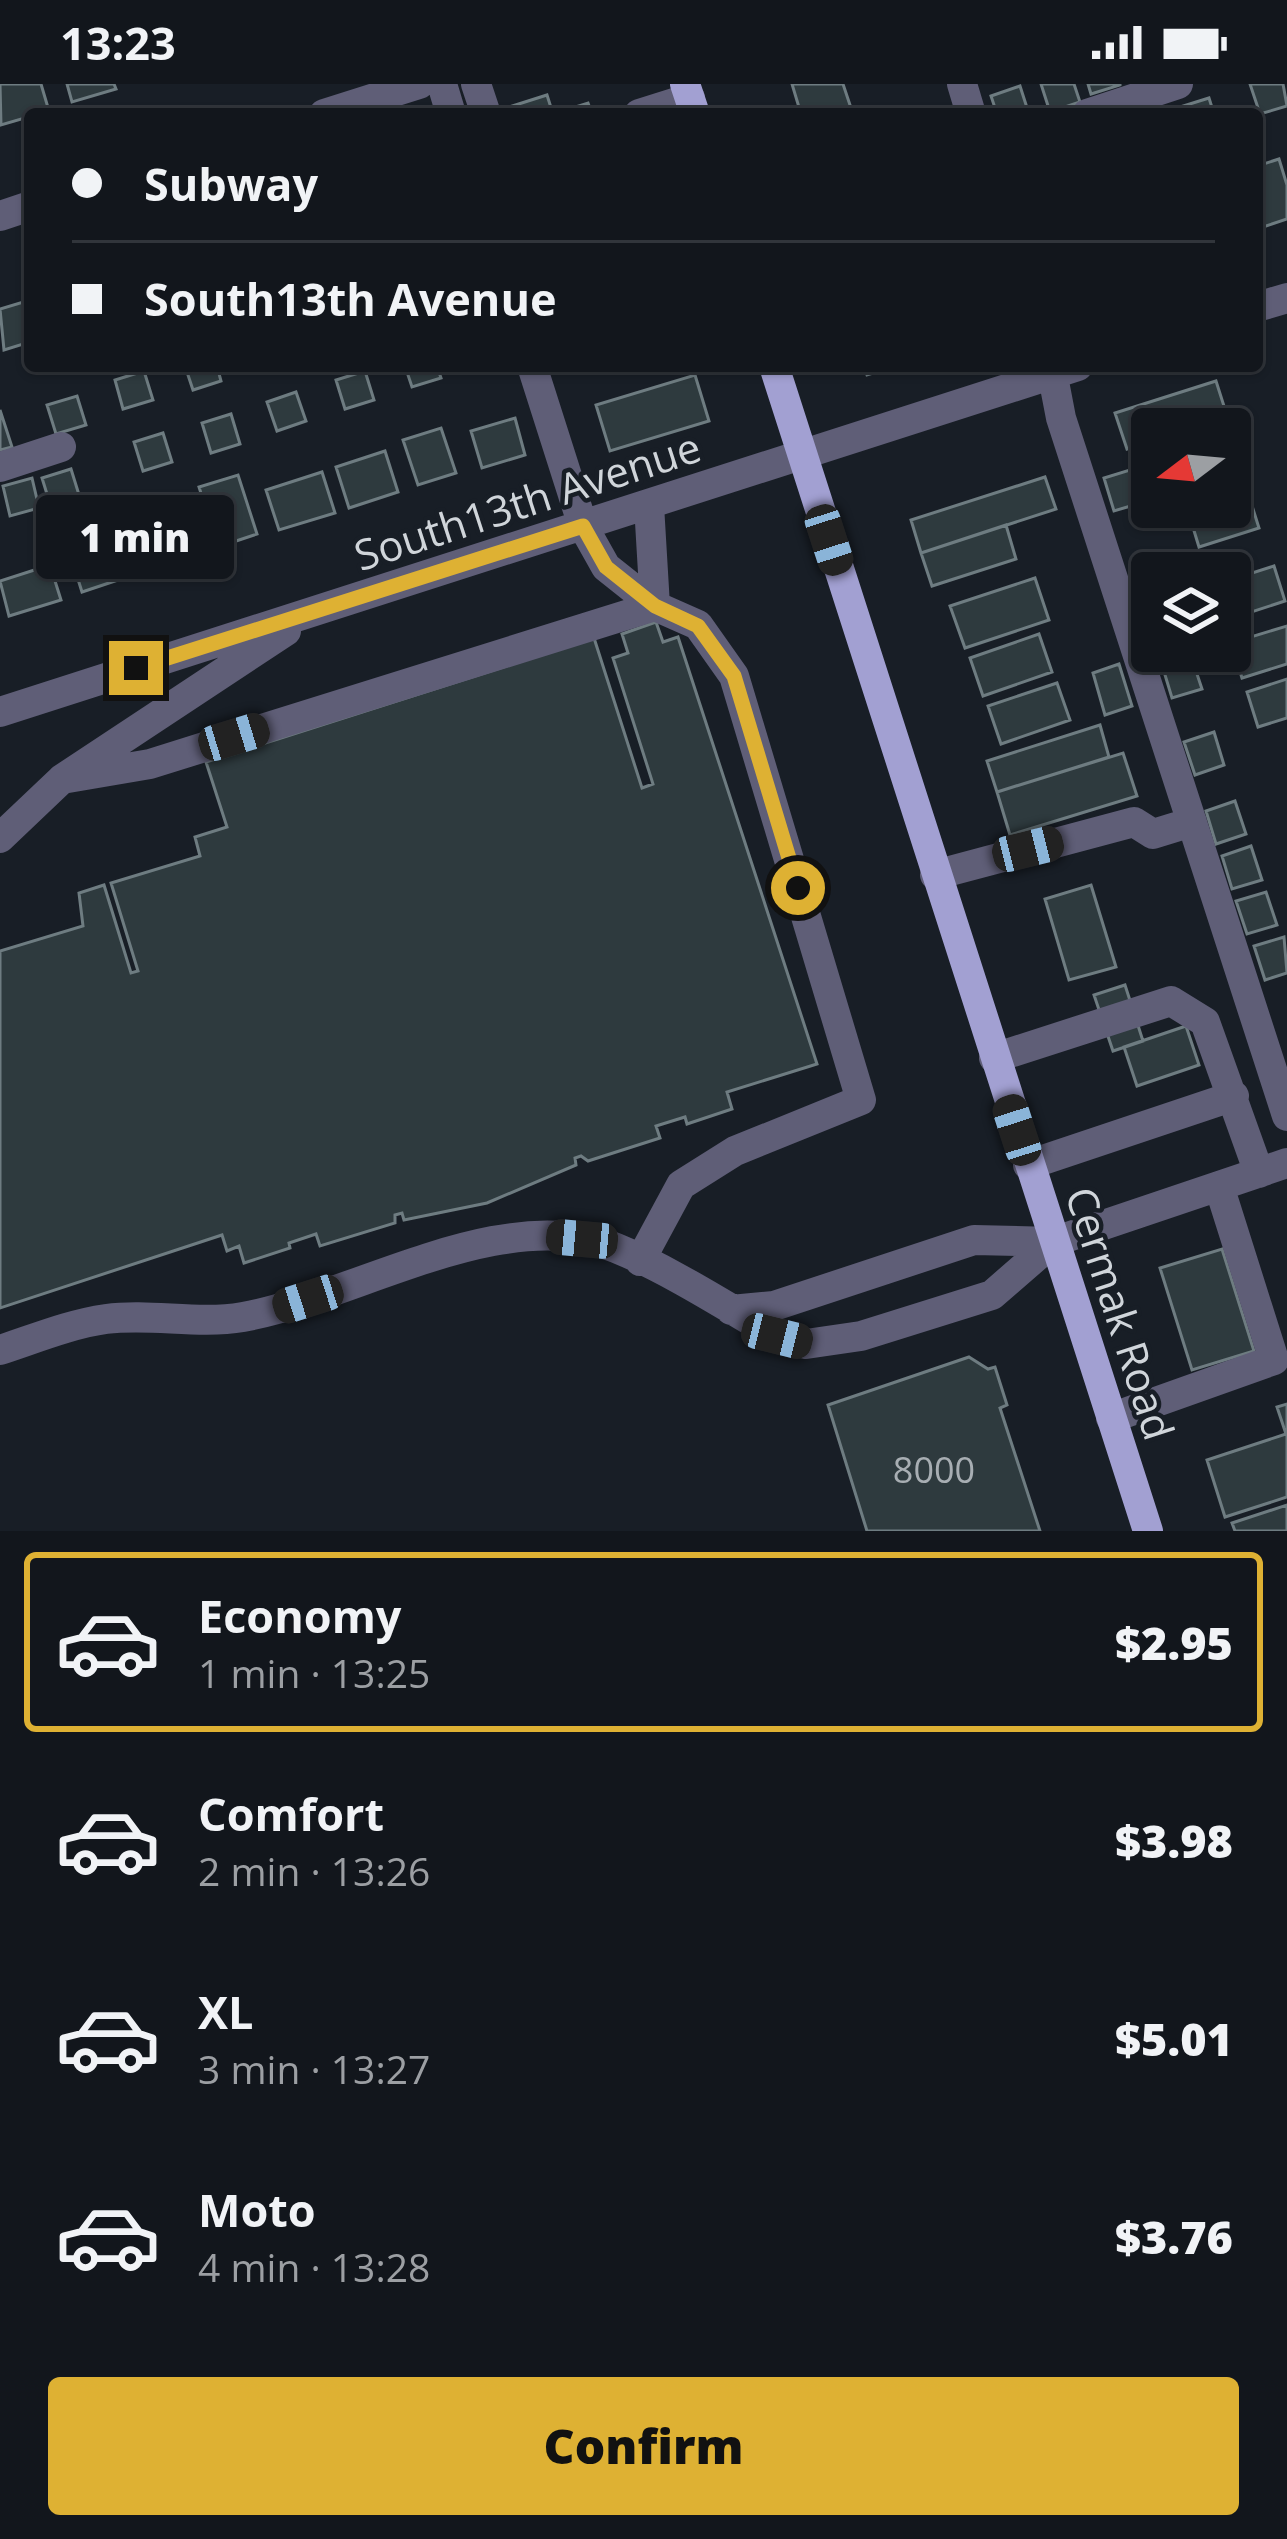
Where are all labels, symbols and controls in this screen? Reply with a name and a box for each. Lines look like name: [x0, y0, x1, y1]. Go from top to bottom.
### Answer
text: 13:23: [60, 12, 176, 73]
text: Subway: [144, 153, 318, 214]
text: South13th Avenue: [144, 268, 557, 329]
north arrow: [1131, 408, 1251, 528]
map controls: [1131, 408, 1251, 672]
street label: South13th Avenue: [347, 417, 707, 583]
callout: 1 min: [37, 494, 235, 578]
car: [801, 500, 857, 580]
text: 1 min: [80, 510, 190, 563]
button: layers: [1131, 552, 1251, 672]
route end: [109, 641, 163, 695]
car: [194, 709, 274, 765]
car: [989, 823, 1067, 875]
route start: [771, 861, 825, 915]
car: [989, 1090, 1045, 1170]
street label: Cermak Road: [1053, 1179, 1189, 1447]
car: [545, 1218, 619, 1260]
car: [268, 1271, 348, 1327]
car: [738, 1310, 816, 1362]
house number: 8000: [893, 1445, 975, 1494]
text: Economy: [198, 1585, 401, 1646]
icon: car: [54, 1588, 162, 1696]
text: $2.95: [1115, 1612, 1233, 1673]
text: 1 min · 13:25: [198, 1646, 430, 1699]
text: Comfort: [198, 1783, 384, 1844]
icon: car: [54, 1786, 162, 1894]
text: $3.98: [1115, 1810, 1233, 1871]
text: 2 min · 13:26: [198, 1844, 430, 1897]
text: XL: [198, 1981, 253, 2042]
icon: car: [54, 1984, 162, 2092]
text: $5.01: [1115, 2008, 1233, 2069]
text: 3 min · 13:27: [198, 2042, 430, 2095]
text: Moto: [198, 2179, 316, 2240]
icon: car: [54, 2182, 162, 2290]
text: $3.76: [1115, 2206, 1233, 2267]
text: 4 min · 13:28: [198, 2240, 430, 2293]
button: Confirm: [48, 2377, 1239, 2515]

